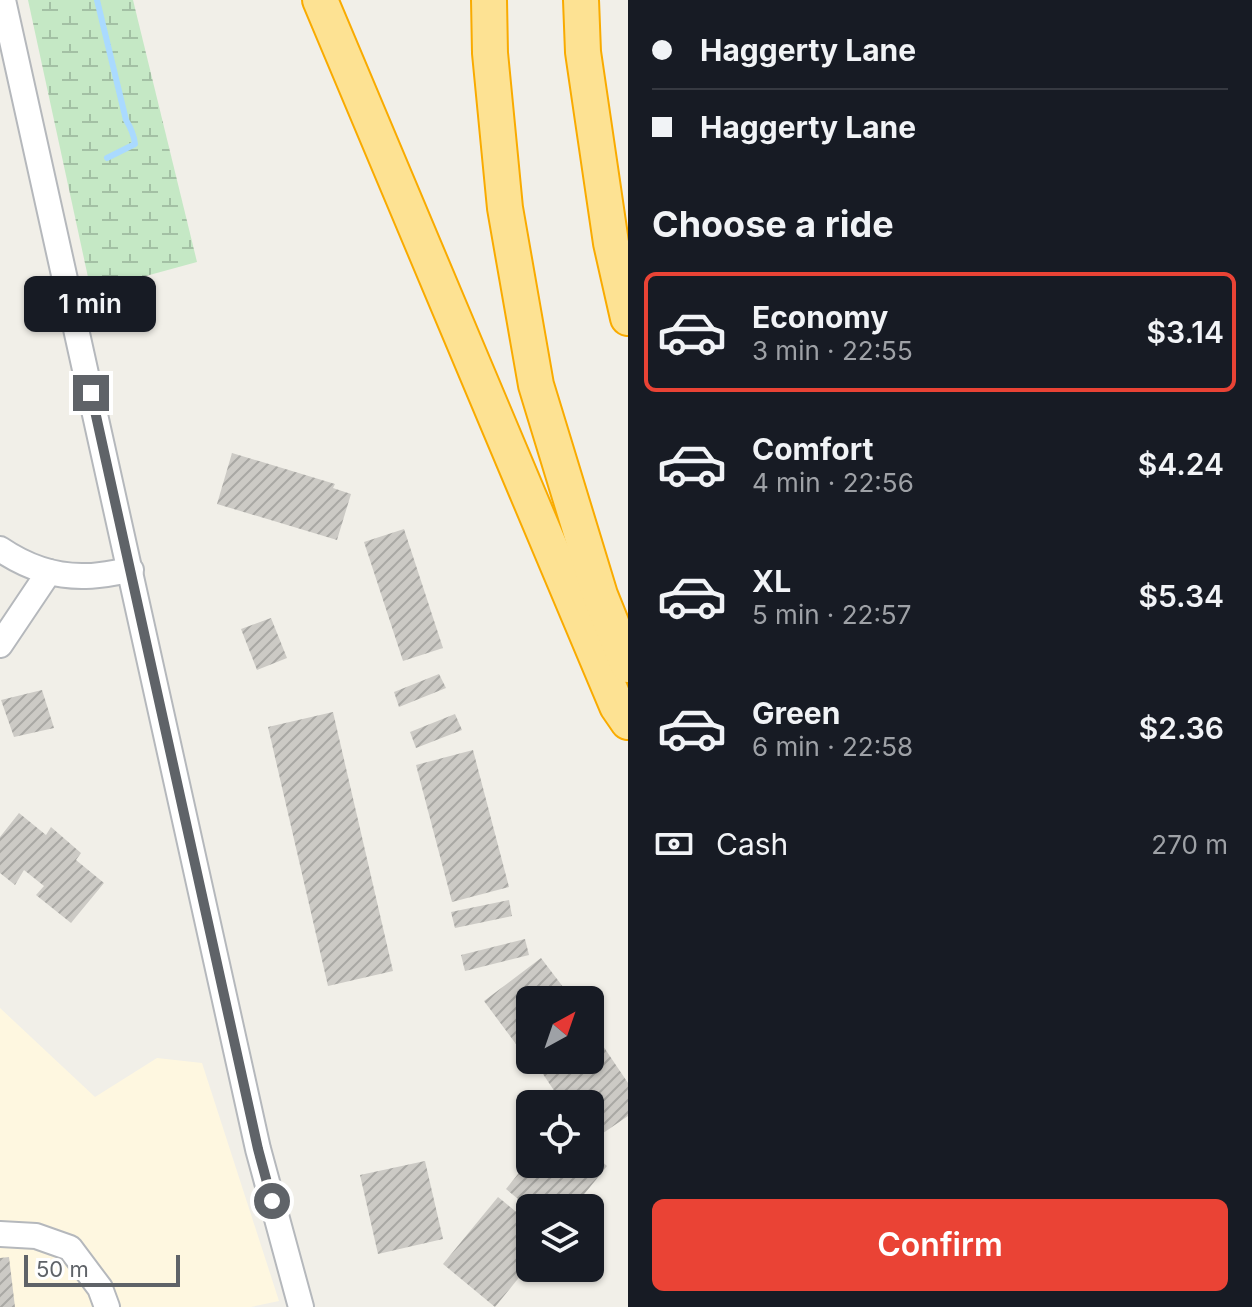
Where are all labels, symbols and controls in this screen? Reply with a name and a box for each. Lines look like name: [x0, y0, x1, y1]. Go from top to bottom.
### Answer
text: Haggerty Lane: [700, 32, 916, 68]
text: Haggerty Lane: [700, 109, 916, 145]
text: Choose a ride: [652, 202, 894, 246]
callout: 1 min: [25, 277, 157, 333]
text: 1 min: [58, 288, 122, 319]
icon: car: [656, 296, 728, 368]
text: Economy: [752, 299, 888, 335]
text: $3.14: [1146, 314, 1224, 350]
text: 3 min · 22:55: [752, 335, 913, 366]
route end: [73, 375, 109, 411]
icon: car: [656, 428, 728, 500]
text: Comfort: [752, 431, 873, 467]
text: $4.24: [1138, 446, 1224, 482]
text: 4 min · 22:56: [752, 467, 914, 498]
icon: car: [656, 560, 728, 632]
text: XL: [752, 563, 791, 599]
text: $5.34: [1138, 578, 1224, 614]
text: 5 min · 22:57: [752, 599, 911, 630]
icon: car: [656, 692, 728, 764]
text: Green: [752, 695, 840, 731]
text: $2.36: [1139, 710, 1224, 746]
text: 6 min · 22:58: [752, 731, 913, 762]
icon: cash: [652, 822, 696, 866]
text: Cash: [716, 826, 788, 862]
text: 270 m: [1151, 829, 1228, 860]
north arrow: [516, 986, 604, 1074]
map controls: [516, 986, 604, 1282]
button: locate: [516, 1090, 604, 1178]
route start: [254, 1183, 290, 1219]
button: layers: [516, 1194, 604, 1282]
button: Confirm: [652, 1199, 1228, 1291]
scale bar: [24, 1251, 180, 1287]
text: 50 m: [36, 1256, 89, 1282]

